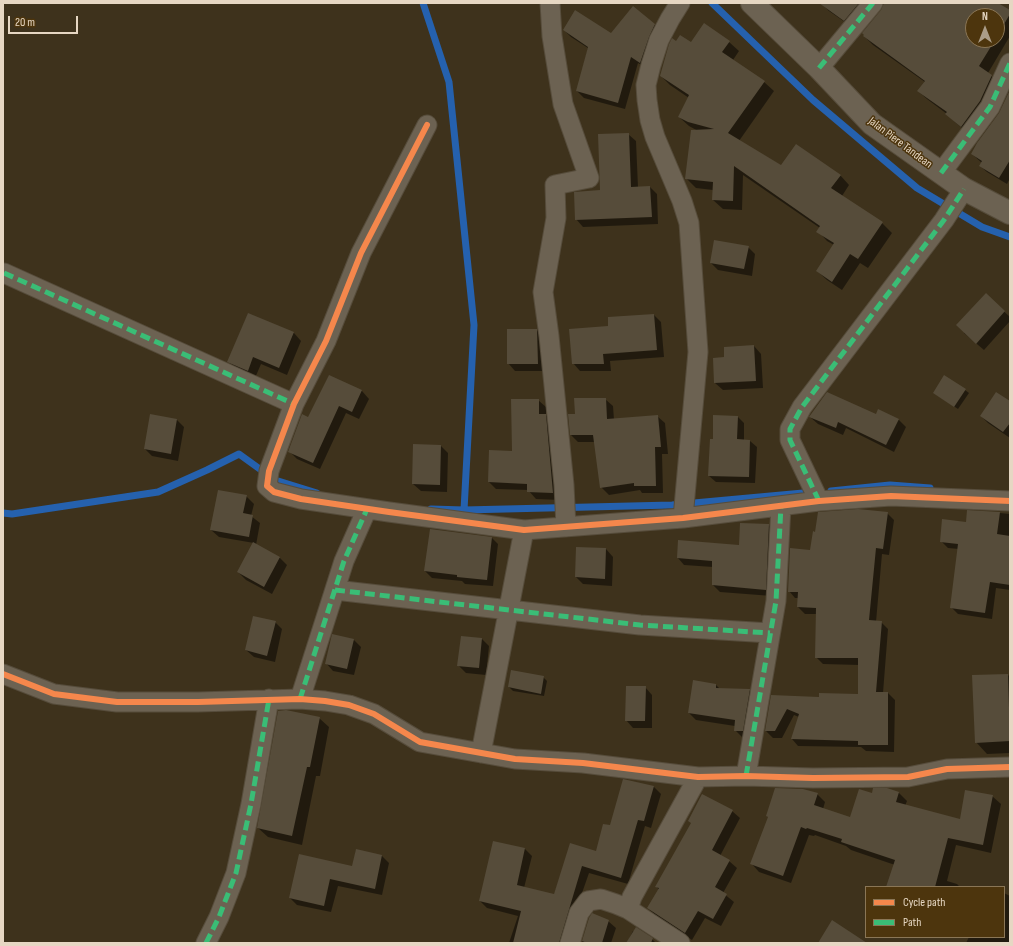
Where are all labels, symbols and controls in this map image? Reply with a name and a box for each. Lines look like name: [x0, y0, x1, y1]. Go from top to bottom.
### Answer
scale bar: [10, 8, 80, 34]
north arrow: [965, 8, 1005, 48]
text: N: [982, 10, 988, 23]
text: 20 m: [15, 15, 35, 30]
street label: Jalan Piere Tandean: [865, 114, 935, 172]
legend: [865, 886, 1005, 938]
text: Cycle path: [903, 895, 945, 910]
text: Path: [903, 915, 921, 930]

